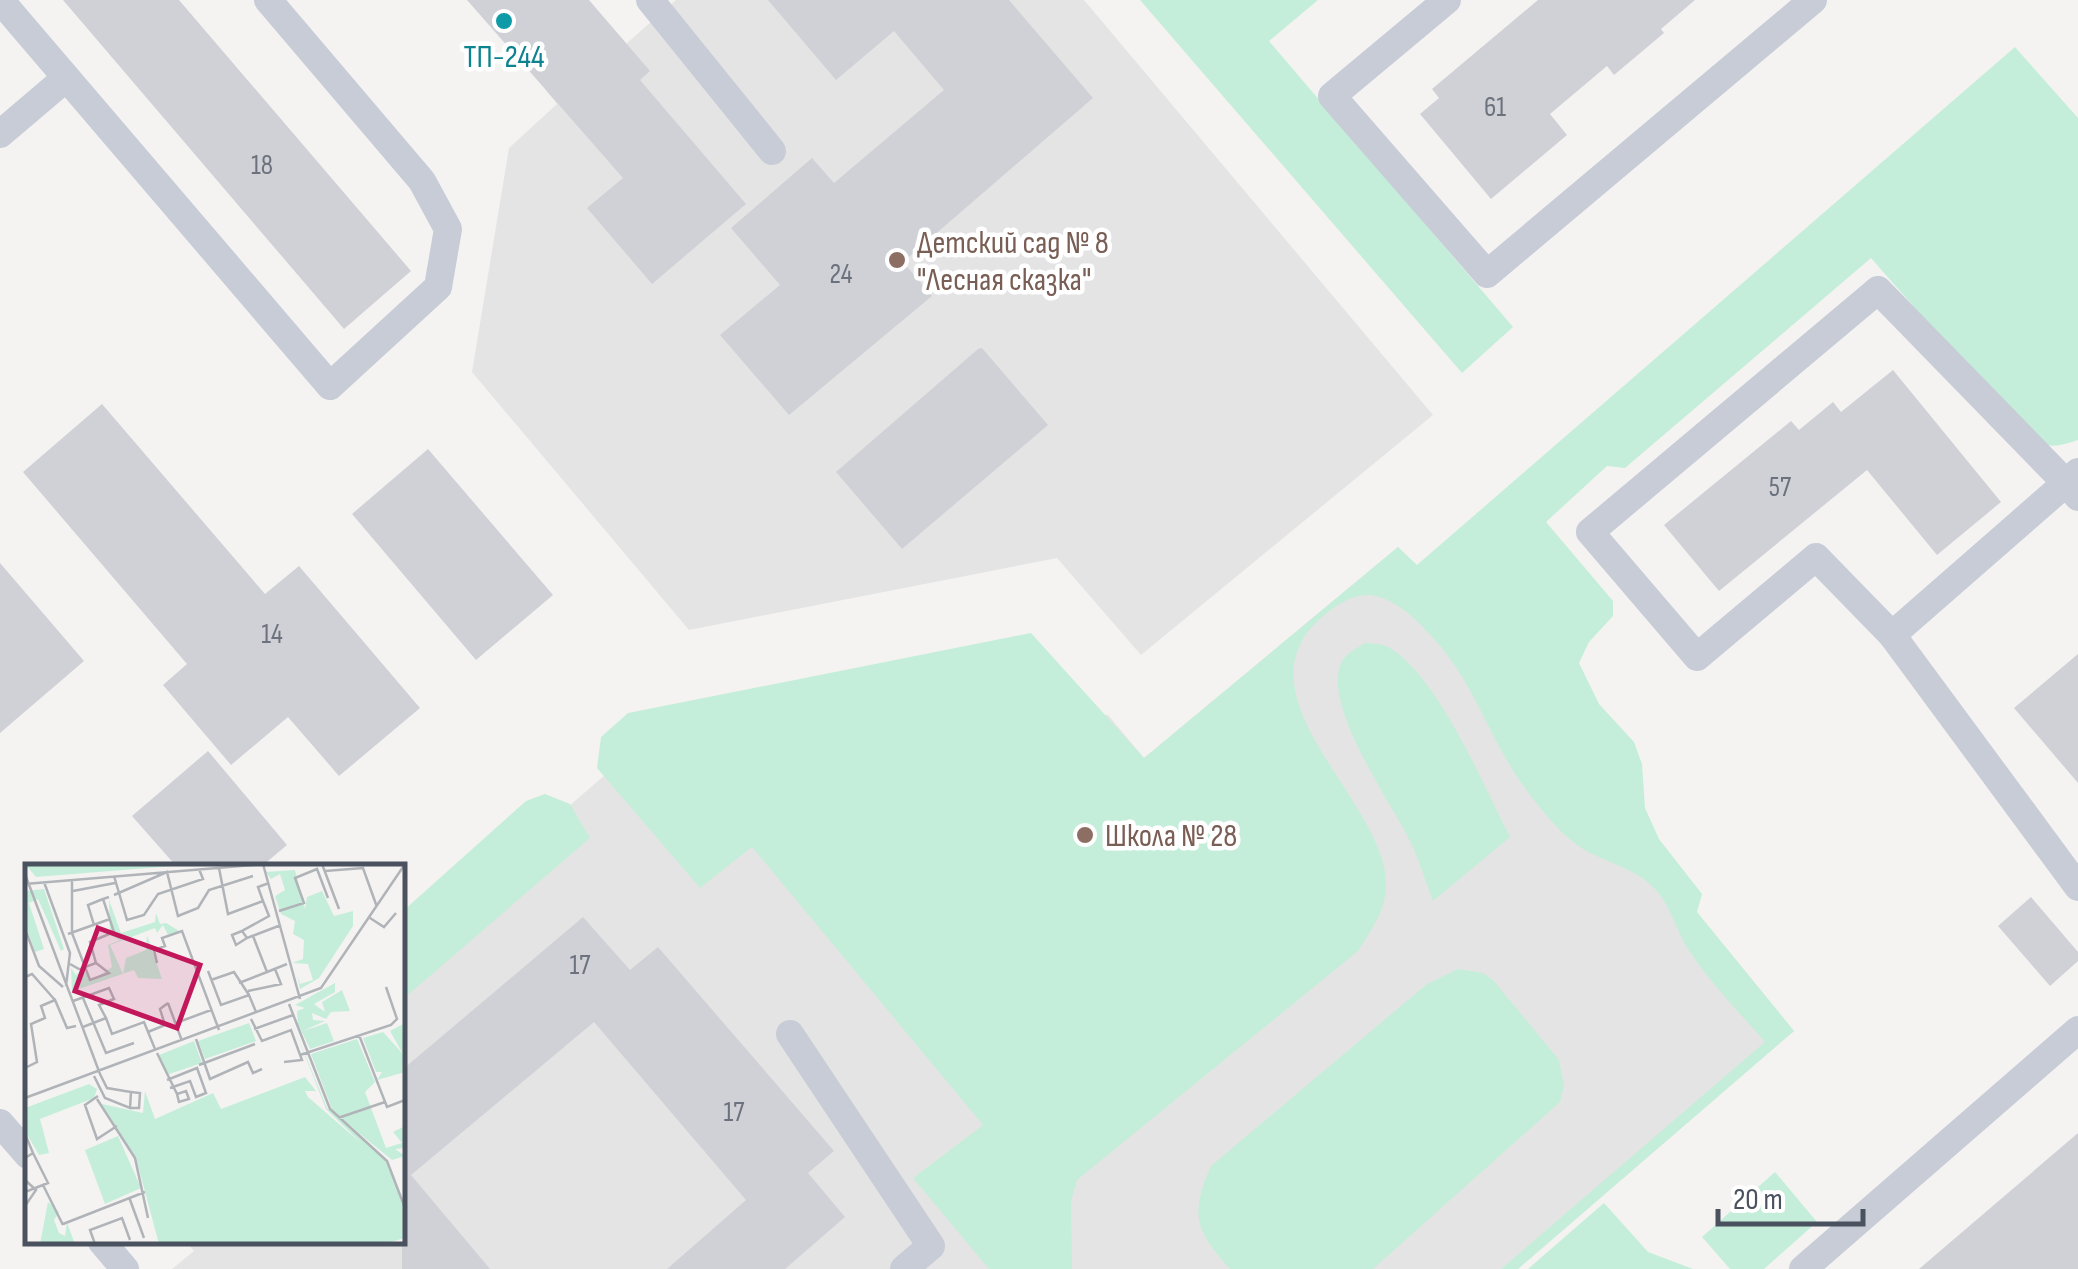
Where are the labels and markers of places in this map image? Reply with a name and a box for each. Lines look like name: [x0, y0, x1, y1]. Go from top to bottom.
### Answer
marker: ТП-244: [493, 10, 515, 32]
place label: ТП-244: [464, 38, 544, 77]
place label: Детский сад № 8 "Лесная сказка": [917, 224, 1109, 300]
marker: Детский сад № 8 "Лесная сказка": [886, 249, 908, 271]
place label: Школа № 28: [1105, 817, 1237, 856]
marker: Школа № 28: [1074, 824, 1096, 846]

